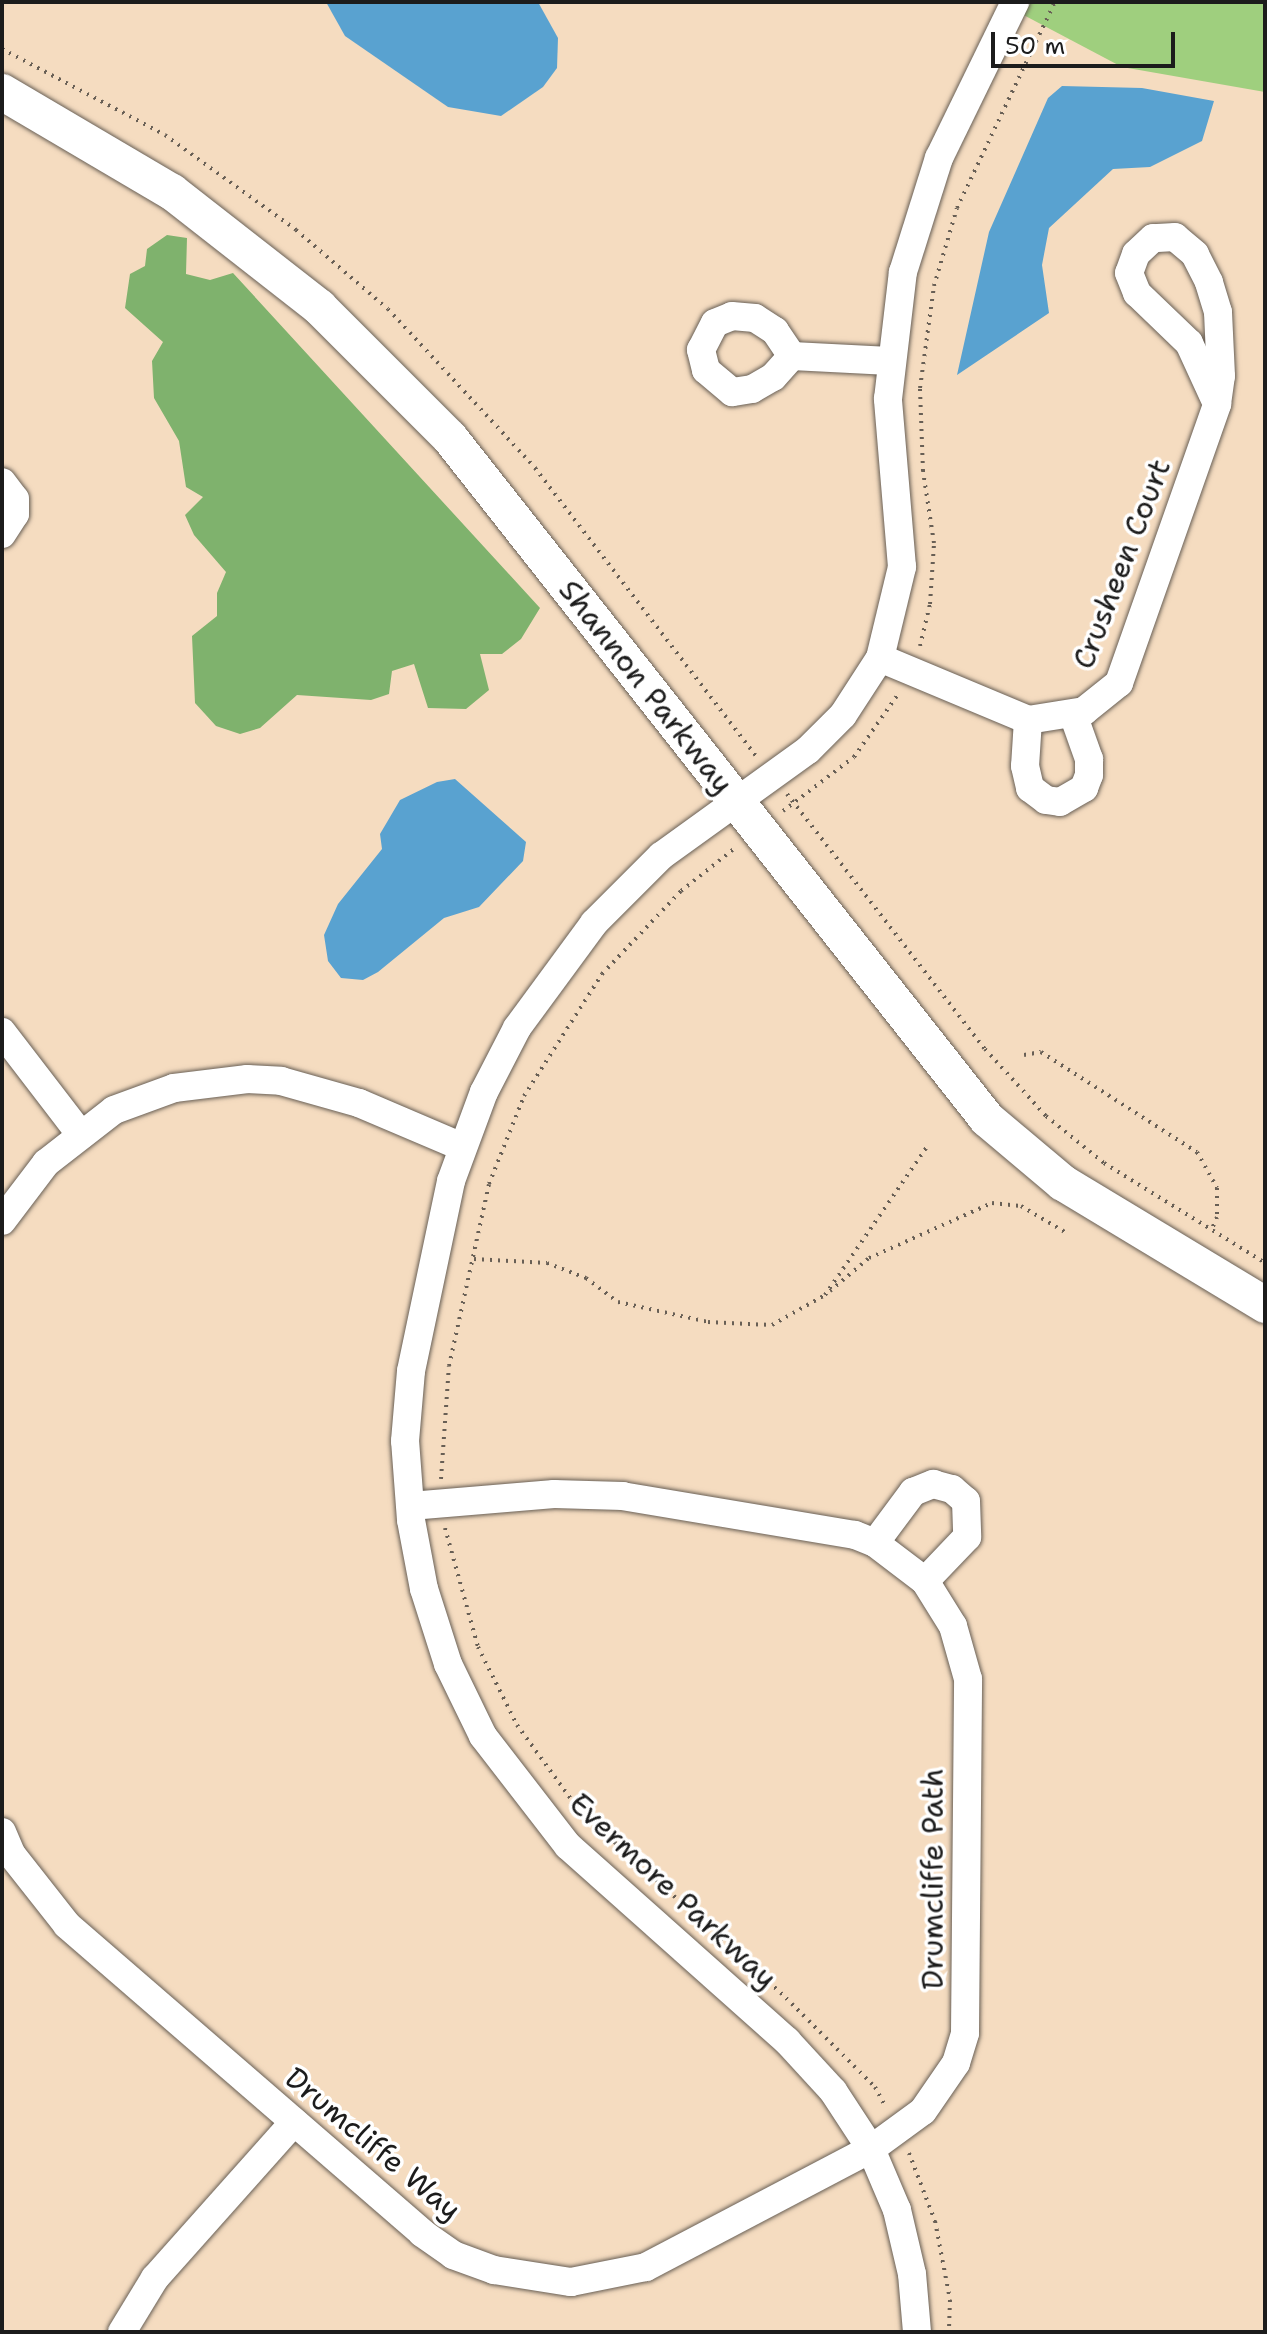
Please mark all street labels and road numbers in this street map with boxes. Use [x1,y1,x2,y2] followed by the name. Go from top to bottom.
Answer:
[1065,454,1179,674] street label: Crusheen Court
[551,573,741,801] street label: Shannon Parkway
[915,1768,951,1990] street label: Drumcliffe Path
[562,1786,784,1996] street label: Evermore Parkway
[278,2060,468,2228] street label: Drumcliffe Way

